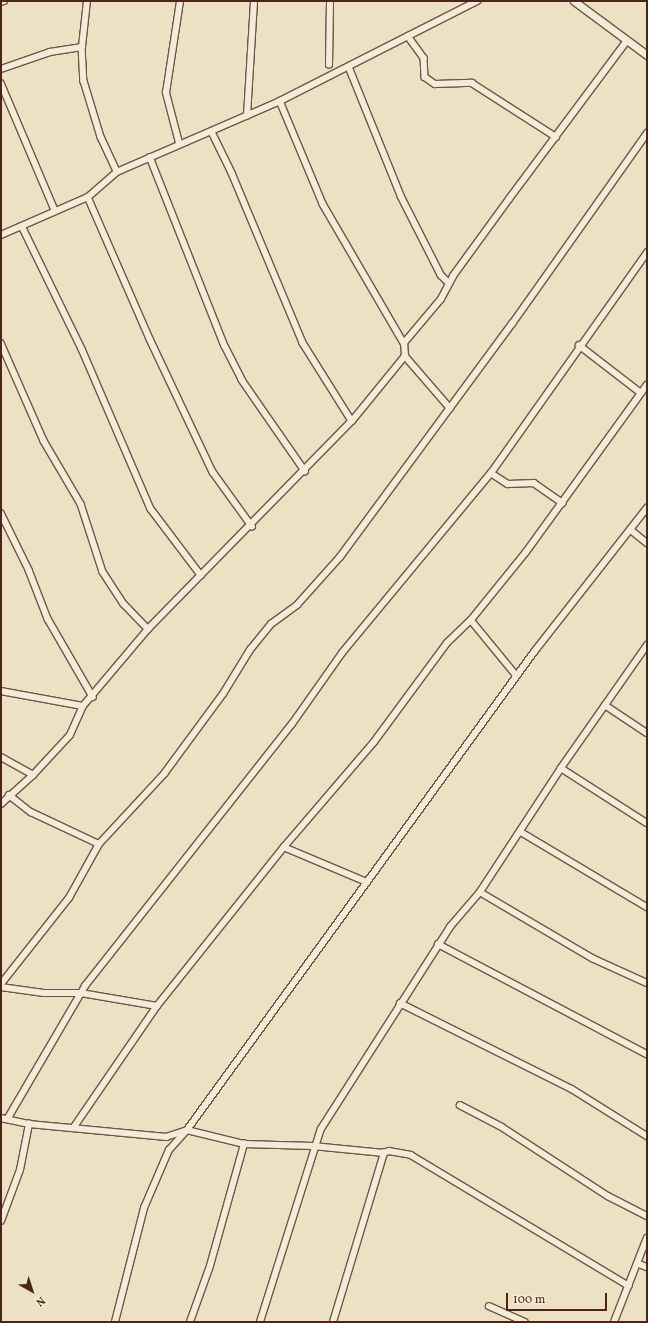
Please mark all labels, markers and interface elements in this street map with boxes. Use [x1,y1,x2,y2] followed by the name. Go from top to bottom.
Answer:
[12,1271,52,1311] north arrow
[508,1285,609,1311] scale bar
[32,1292,48,1309] text: N
[513,1292,545,1308] text: 100 m

